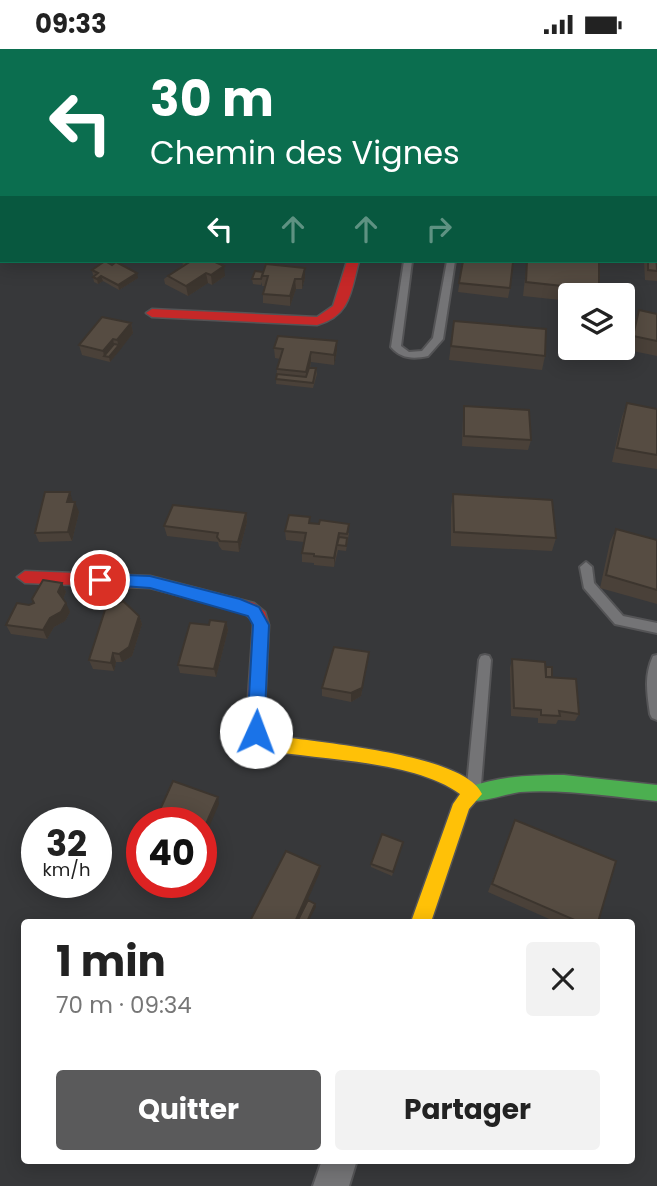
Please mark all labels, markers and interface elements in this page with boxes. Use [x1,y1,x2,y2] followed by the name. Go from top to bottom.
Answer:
[35,6,107,42] text: 09:33
[150,65,274,133] text: 30 m
[35,77,126,168] icon: left
[150,130,460,175] text: Chemin des Vignes
[201,210,239,248] icon: left
[274,210,312,248] icon: ahead
[347,210,385,248] icon: ahead
[420,210,458,248] icon: right
[558,283,635,360] map controls
[558,283,635,360] button: layers
[70,550,130,610] pin
[81,561,119,599] icon: arrive
[219,695,293,769] position arrow
[126,807,217,898] speed limit sign: 40
[46,819,87,868] text: 32
[43,857,90,882] text: km/h
[56,932,166,991] text: 1 min
[526,942,600,1016] button: close
[56,989,192,1021] text: 70 m · 09:34
[56,1070,321,1150] button: Quitter
[335,1070,600,1150] button: Partager

